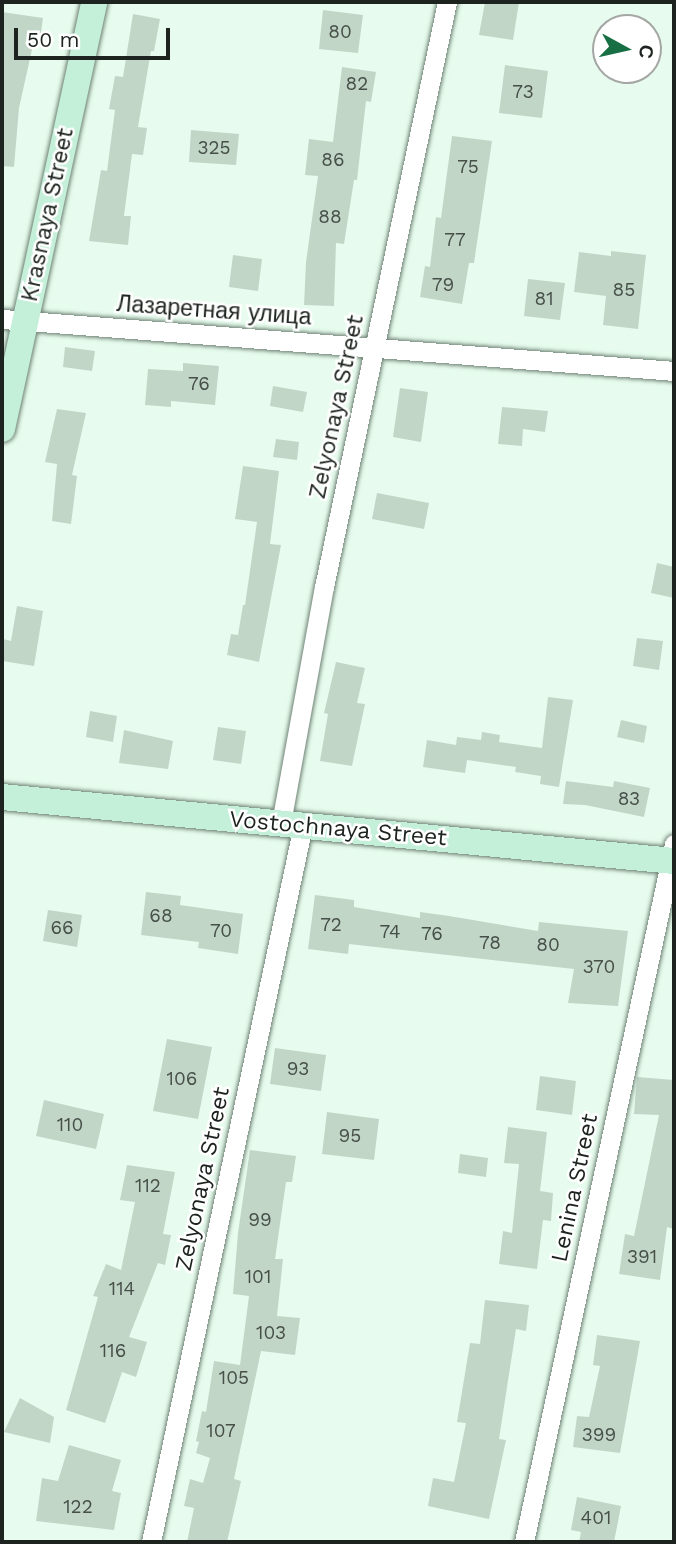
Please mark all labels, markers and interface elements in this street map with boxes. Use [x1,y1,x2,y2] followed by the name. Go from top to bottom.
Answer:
[18,14,173,58] scale bar
[592,14,662,84] north arrow
[328,21,352,43] house number: 80
[27,27,79,52] text: 50 m
[634,43,659,60] text: С
[346,73,368,95] house number: 82
[512,81,534,103] house number: 73
[16,125,80,305] street label: Krasnaya Street
[197,137,231,159] house number: 325
[321,149,345,171] house number: 86
[457,156,479,178] house number: 75
[318,206,342,228] house number: 88
[444,229,466,251] house number: 77
[432,274,454,296] house number: 79
[613,279,635,301] house number: 85
[534,288,554,310] house number: 81
[116,290,312,332] street label: Лазаретная улица
[304,312,370,502] street label: Zelyonaya Street
[188,373,210,395] house number: 76
[618,788,640,810] house number: 83
[228,806,448,852] street label: Vostochnaya Street
[149,905,173,927] house number: 68
[320,914,342,936] house number: 72
[50,917,74,939] house number: 66
[210,920,232,942] house number: 70
[380,921,400,943] house number: 74
[421,923,443,945] house number: 76
[479,932,501,954] house number: 78
[536,934,560,956] house number: 80
[583,956,615,978] house number: 370
[287,1058,309,1080] house number: 93
[167,1068,197,1090] house number: 106
[170,1084,236,1274] street label: Zelyonaya Street
[546,1111,604,1265] street label: Lenina Street
[57,1114,83,1136] house number: 110
[339,1125,361,1147] house number: 95
[135,1175,161,1197] house number: 112
[248,1209,272,1231] house number: 99
[627,1246,657,1268] house number: 391
[245,1266,271,1288] house number: 101
[109,1278,135,1300] house number: 114
[256,1322,286,1344] house number: 103
[100,1340,126,1362] house number: 116
[219,1367,249,1389] house number: 105
[206,1420,236,1442] house number: 107
[582,1424,616,1446] house number: 399
[63,1496,93,1518] house number: 122
[581,1507,611,1529] house number: 401

